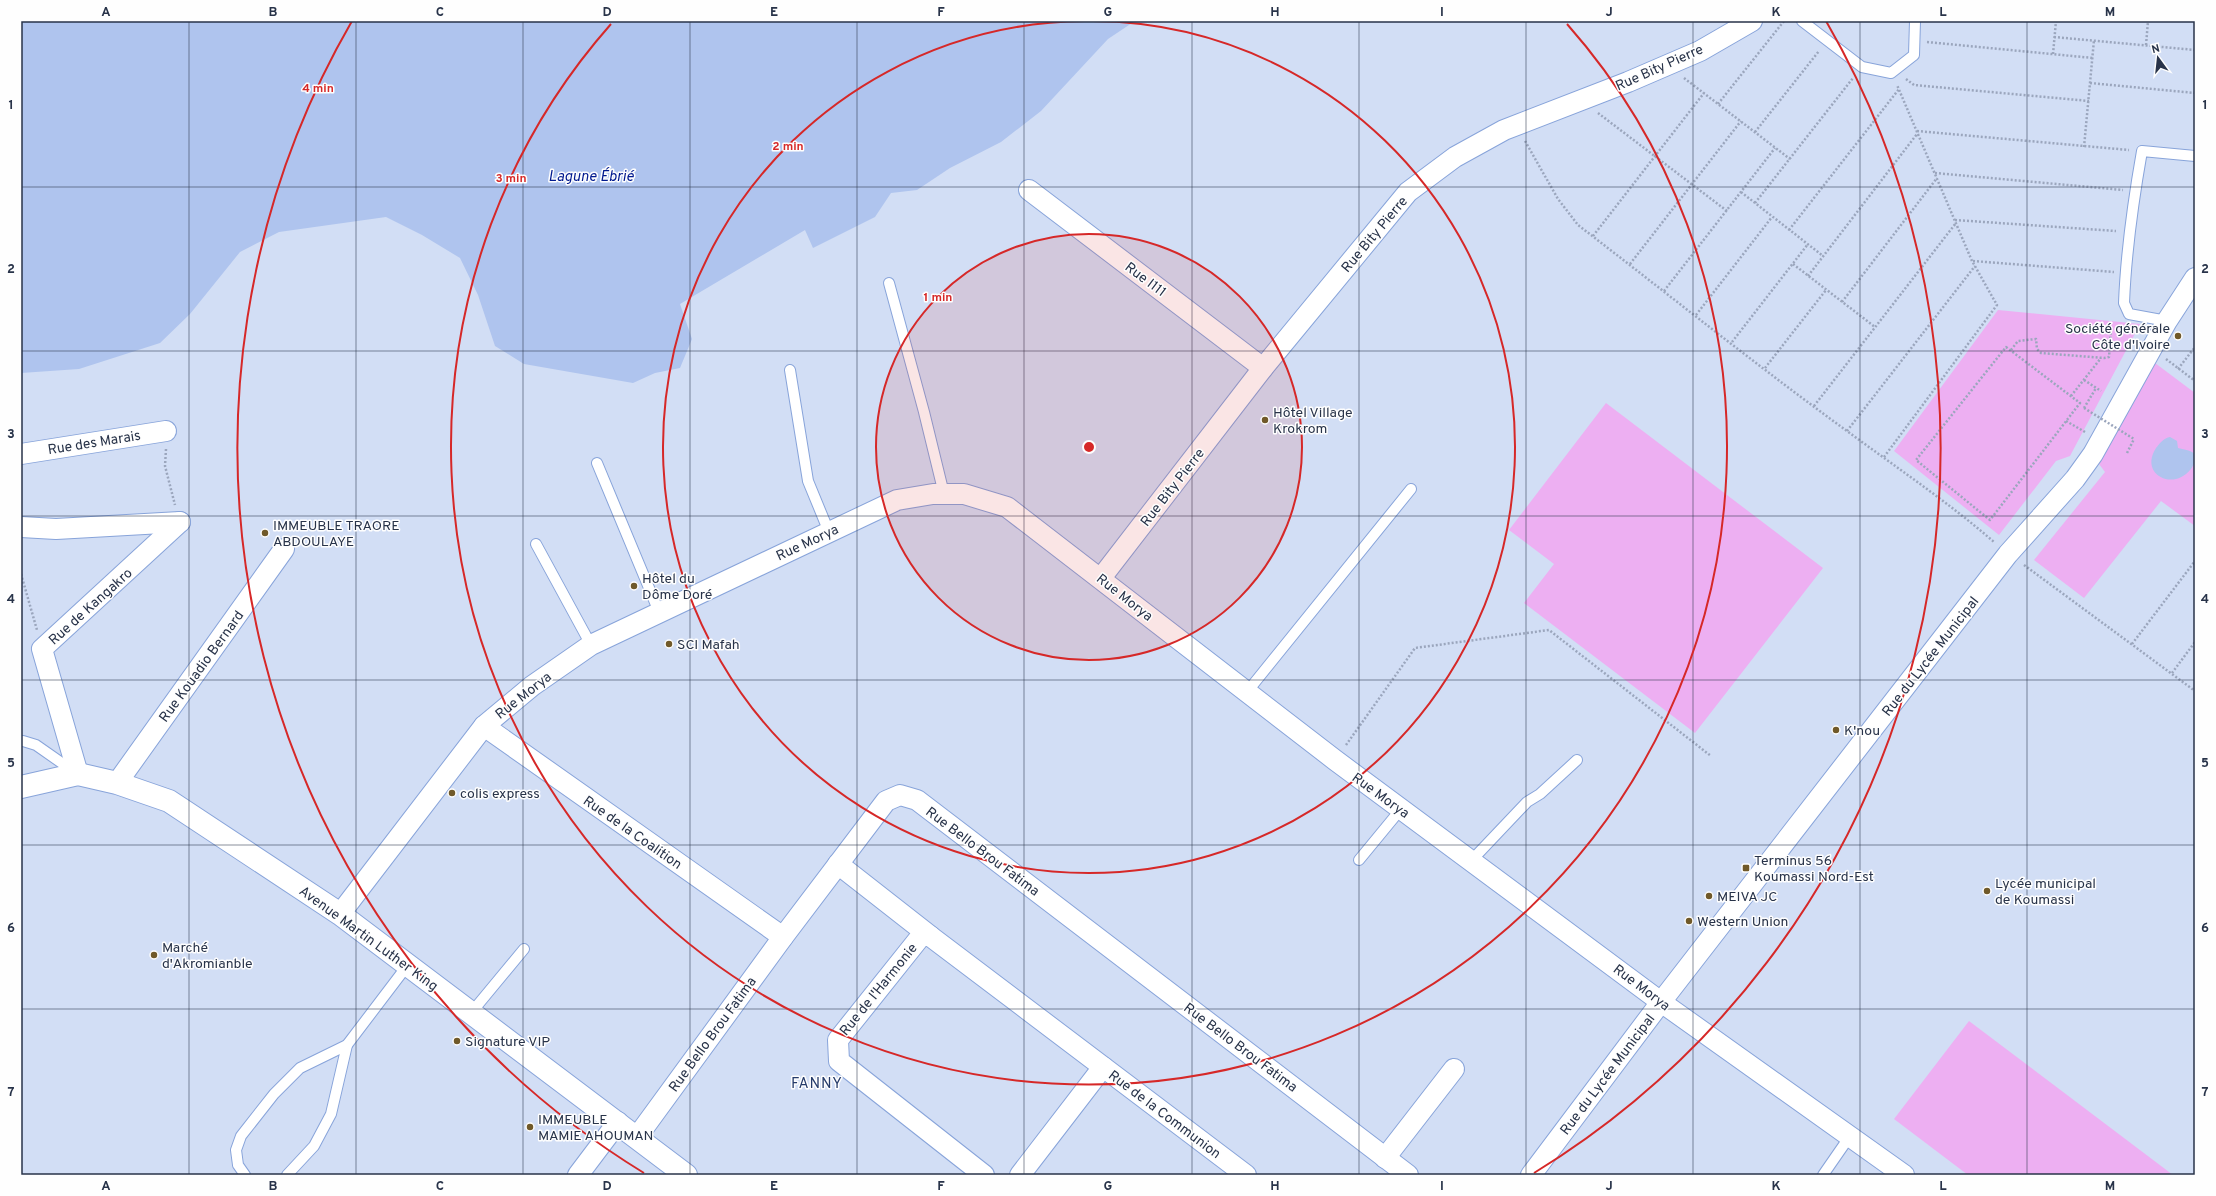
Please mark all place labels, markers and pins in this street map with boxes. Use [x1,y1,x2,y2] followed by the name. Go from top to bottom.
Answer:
[2065,321,2170,354] place label: Société générale Côte d'Ivoire
[2173,331,2183,341] marker: Société générale Côte d'Ivoire
[1273,405,1353,438] place label: Hôtel Village Krokrom
[1260,415,1270,425] marker: Hôtel Village Krokrom
[1082,440,1096,454] centre of rings
[273,518,400,551] place label: IMMEUBLE TRAORE ABDOULAYE
[260,528,270,538] marker: IMMEUBLE TRAORE ABDOULAYE
[642,571,712,604] place label: Hôtel du Dôme Doré
[629,581,639,591] marker: Hôtel du Dôme Doré
[677,637,740,654] place label: SCI Mafah
[664,639,674,649] marker: SCI Mafah
[1844,723,1880,740] place label: K'nou
[1831,725,1841,735] marker: K'nou
[460,786,540,803] place label: colis express
[447,788,457,798] marker: colis express
[1754,853,1874,886] place label: Terminus 56 Koumassi Nord-Est
[1741,863,1751,873] marker: Terminus 56 Koumassi Nord-Est
[1995,876,2096,909] place label: Lycée municipal de Koumassi
[1982,886,1992,896] marker: Lycée municipal de Koumassi
[1717,889,1777,906] place label: MEIVA JC
[1704,891,1714,901] marker: MEIVA JC
[1697,914,1788,931] place label: Western Union
[1684,916,1694,926] marker: Western Union
[162,940,253,973] place label: Marché d'Akromianble
[149,950,159,960] marker: Marché d'Akromianble
[465,1034,550,1051] place label: Signature VIP
[452,1036,462,1046] marker: Signature VIP
[538,1112,653,1145] place label: IMMEUBLE MAMIE AHOUMAN
[525,1122,535,1132] marker: IMMEUBLE MAMIE AHOUMAN

